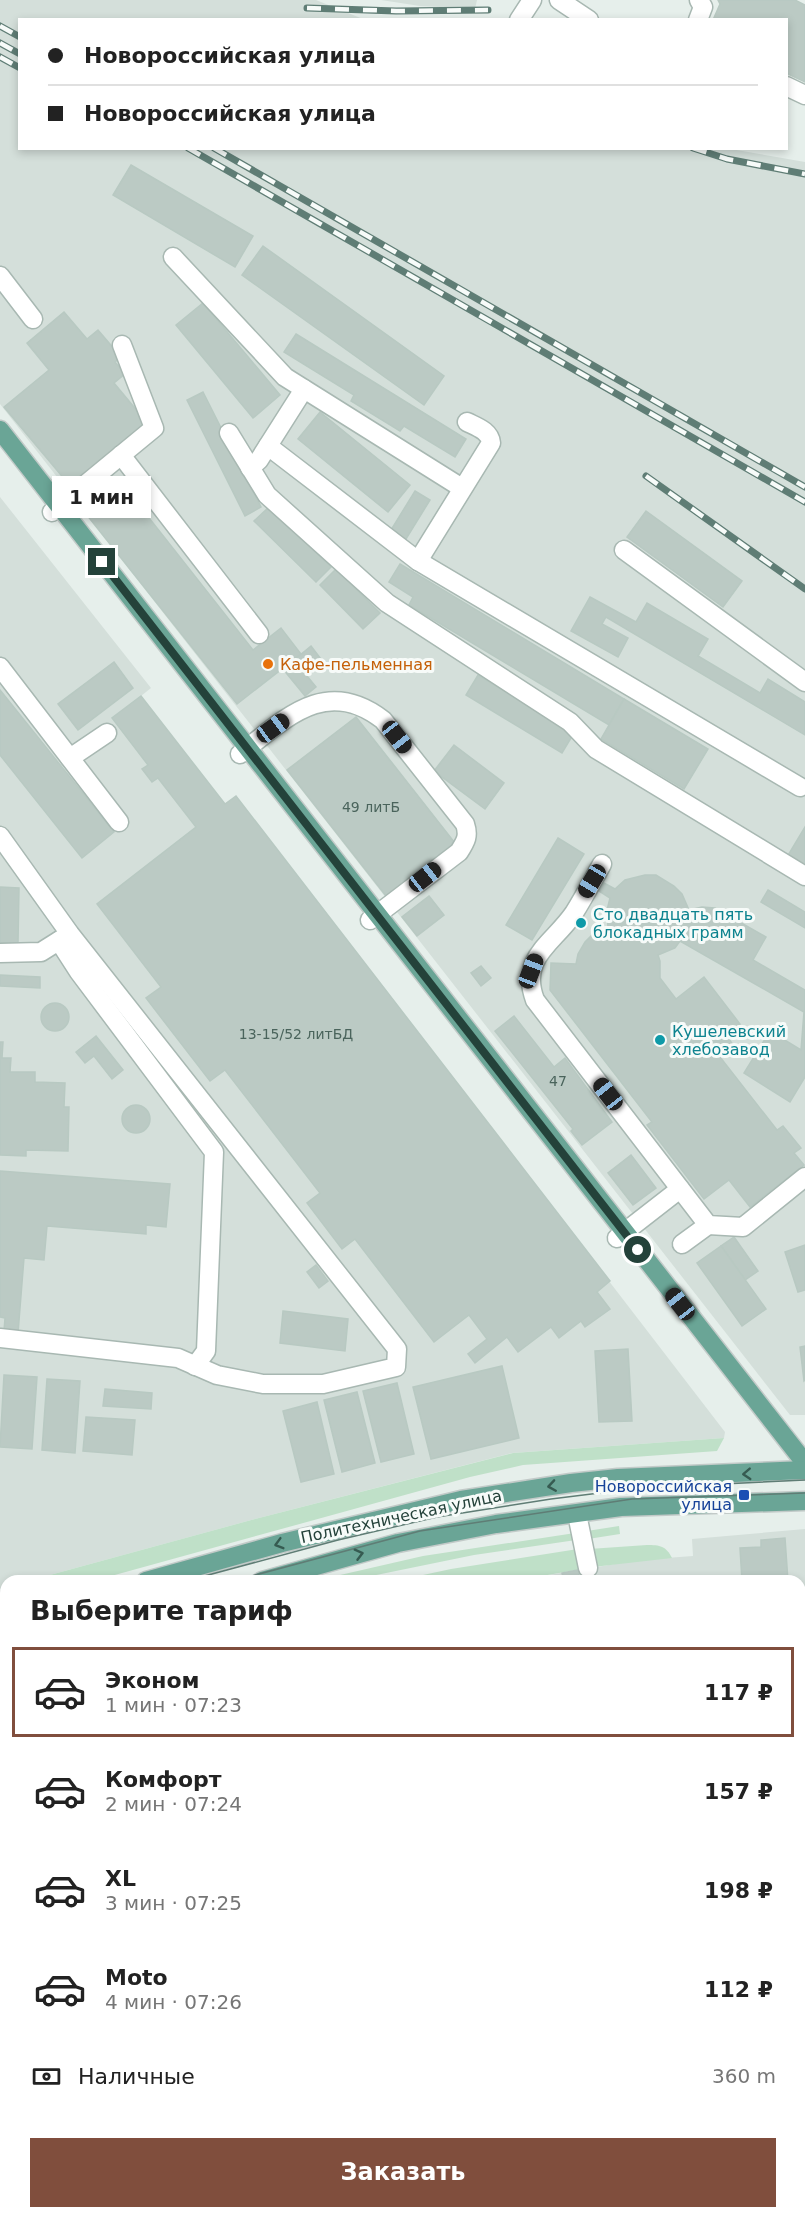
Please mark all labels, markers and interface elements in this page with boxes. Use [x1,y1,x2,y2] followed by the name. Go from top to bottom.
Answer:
[84,43,376,68] text: Новороссийская улица
[84,101,376,126] text: Новороссийская улица
[52,475,152,517] callout: 1 мин
[69,485,134,509] text: 1 мин
[88,548,115,575] route end
[280,655,433,674] place label: Кафе-пельменная
[261,657,275,671] marker: Кафе-пельменная
[253,710,293,746] car
[379,717,415,757] car
[342,799,400,815] house number: 49 литБ
[405,859,445,895] car
[575,861,609,901] car
[593,905,753,942] place label: Сто двадцать пять блокадных грамм
[574,916,588,930] marker: Сто двадцать пять блокадных грамм
[516,951,546,991] car
[672,1022,786,1059] place label: Кушелевский хлебозавод
[239,1026,353,1042] house number: 13-15/52 литБД
[653,1033,667,1047] marker: Кушелевский хлебозавод
[549,1073,567,1089] house number: 47
[590,1074,626,1114] car
[624,1236,651,1263] route start
[662,1284,698,1324] car
[742,1467,751,1480] one-way arrow
[595,1477,732,1514] place label: Новороссийская улица
[547,1479,557,1491] one-way arrow
[299,1486,503,1547] street label: Политехническая улица
[737,1488,751,1502] marker: Новороссийская улица
[275,1536,285,1549] one-way arrow
[354,1549,364,1562] one-way arrow
[30,1595,293,1626] text: Выберите тариф
[33,1665,87,1719] icon: car
[105,1668,200,1693] text: Эконом
[704,1680,773,1705] text: 117 ₽
[105,1693,242,1717] text: 1 мин · 07:23
[33,1764,87,1818] icon: car
[105,1767,222,1792] text: Комфорт
[704,1779,773,1804] text: 157 ₽
[105,1792,242,1816] text: 2 мин · 07:24
[33,1863,87,1917] icon: car
[105,1866,136,1891] text: XL
[704,1878,773,1903] text: 198 ₽
[105,1891,242,1915] text: 3 мин · 07:25
[33,1962,87,2016] icon: car
[105,1965,168,1990] text: Moto
[704,1977,773,2002] text: 112 ₽
[105,1990,242,2014] text: 4 мин · 07:26
[30,2060,63,2093] icon: cash
[78,2064,195,2089] text: Наличные
[712,2064,776,2088] text: 360 m
[30,2138,776,2207] button: Заказать

